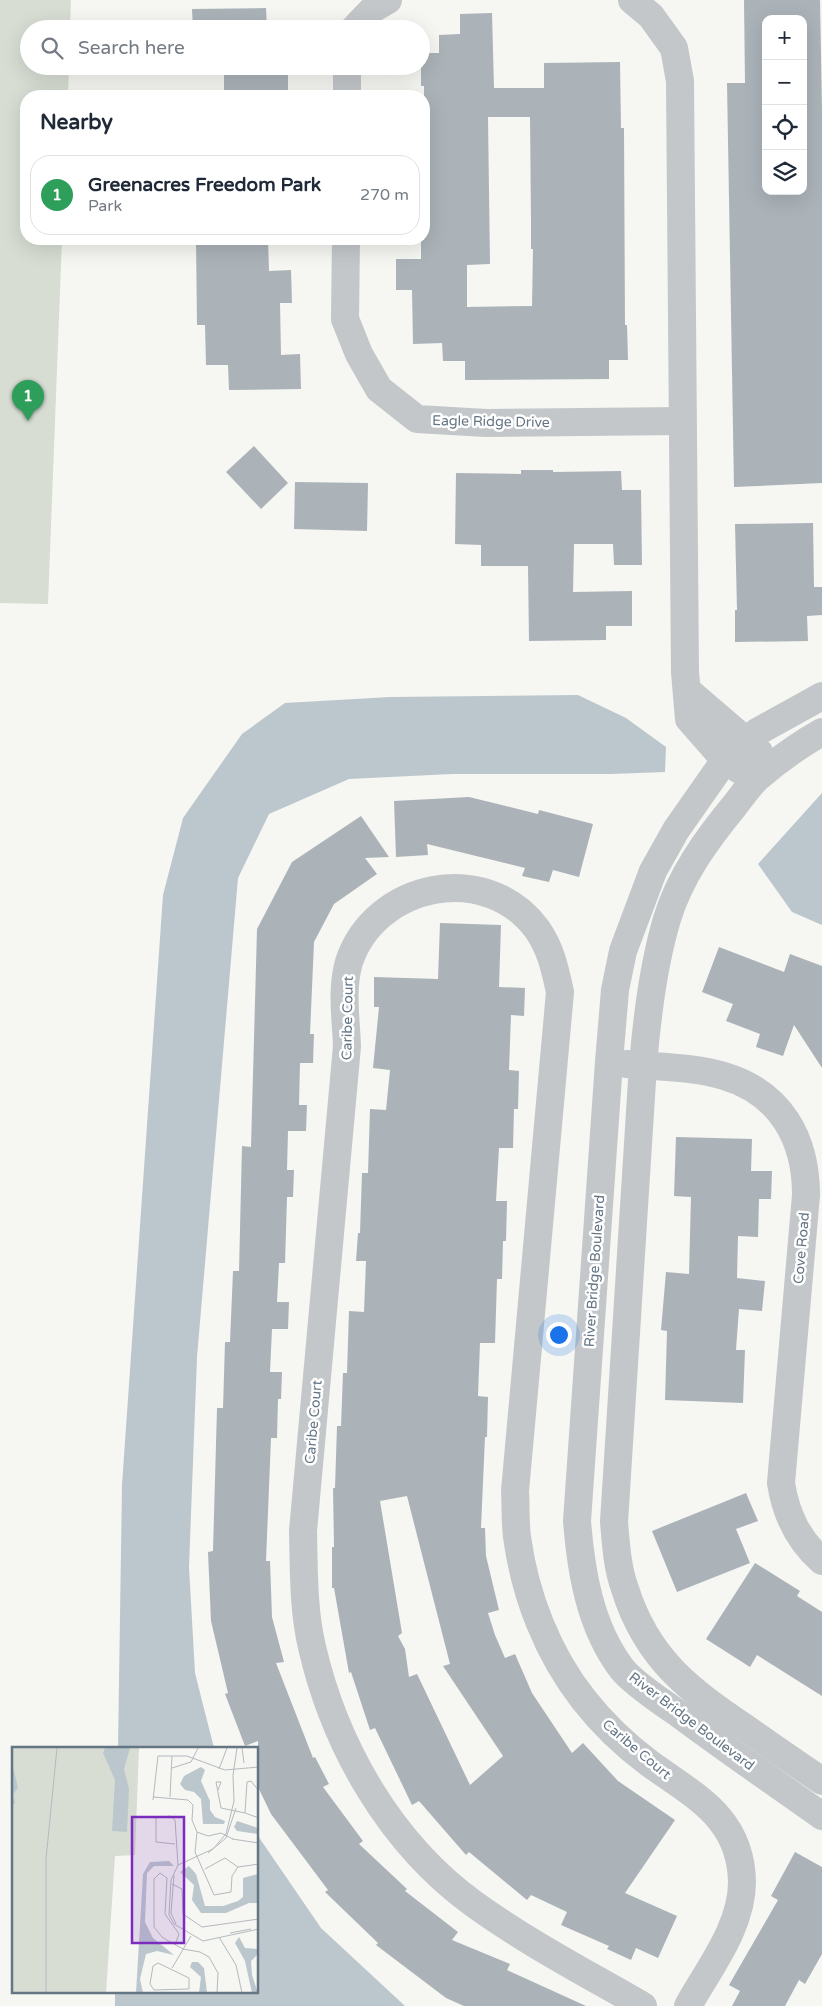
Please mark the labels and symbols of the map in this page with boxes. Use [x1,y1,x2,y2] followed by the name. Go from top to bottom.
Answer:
[12,380,44,421] pin: 1
[432,412,550,431] street label: Eagle Ridge Drive
[338,975,357,1060] street label: Caribe Court
[581,1194,608,1348] street label: River Bridge Boulevard
[790,1211,813,1285] street label: Cove Road
[546,1322,572,1348] your location
[301,1379,326,1465] street label: Caribe Court
[626,1669,758,1774] street label: River Bridge Boulevard
[599,1716,675,1783] street label: Caribe Court
[12,1747,259,1994] inset map

